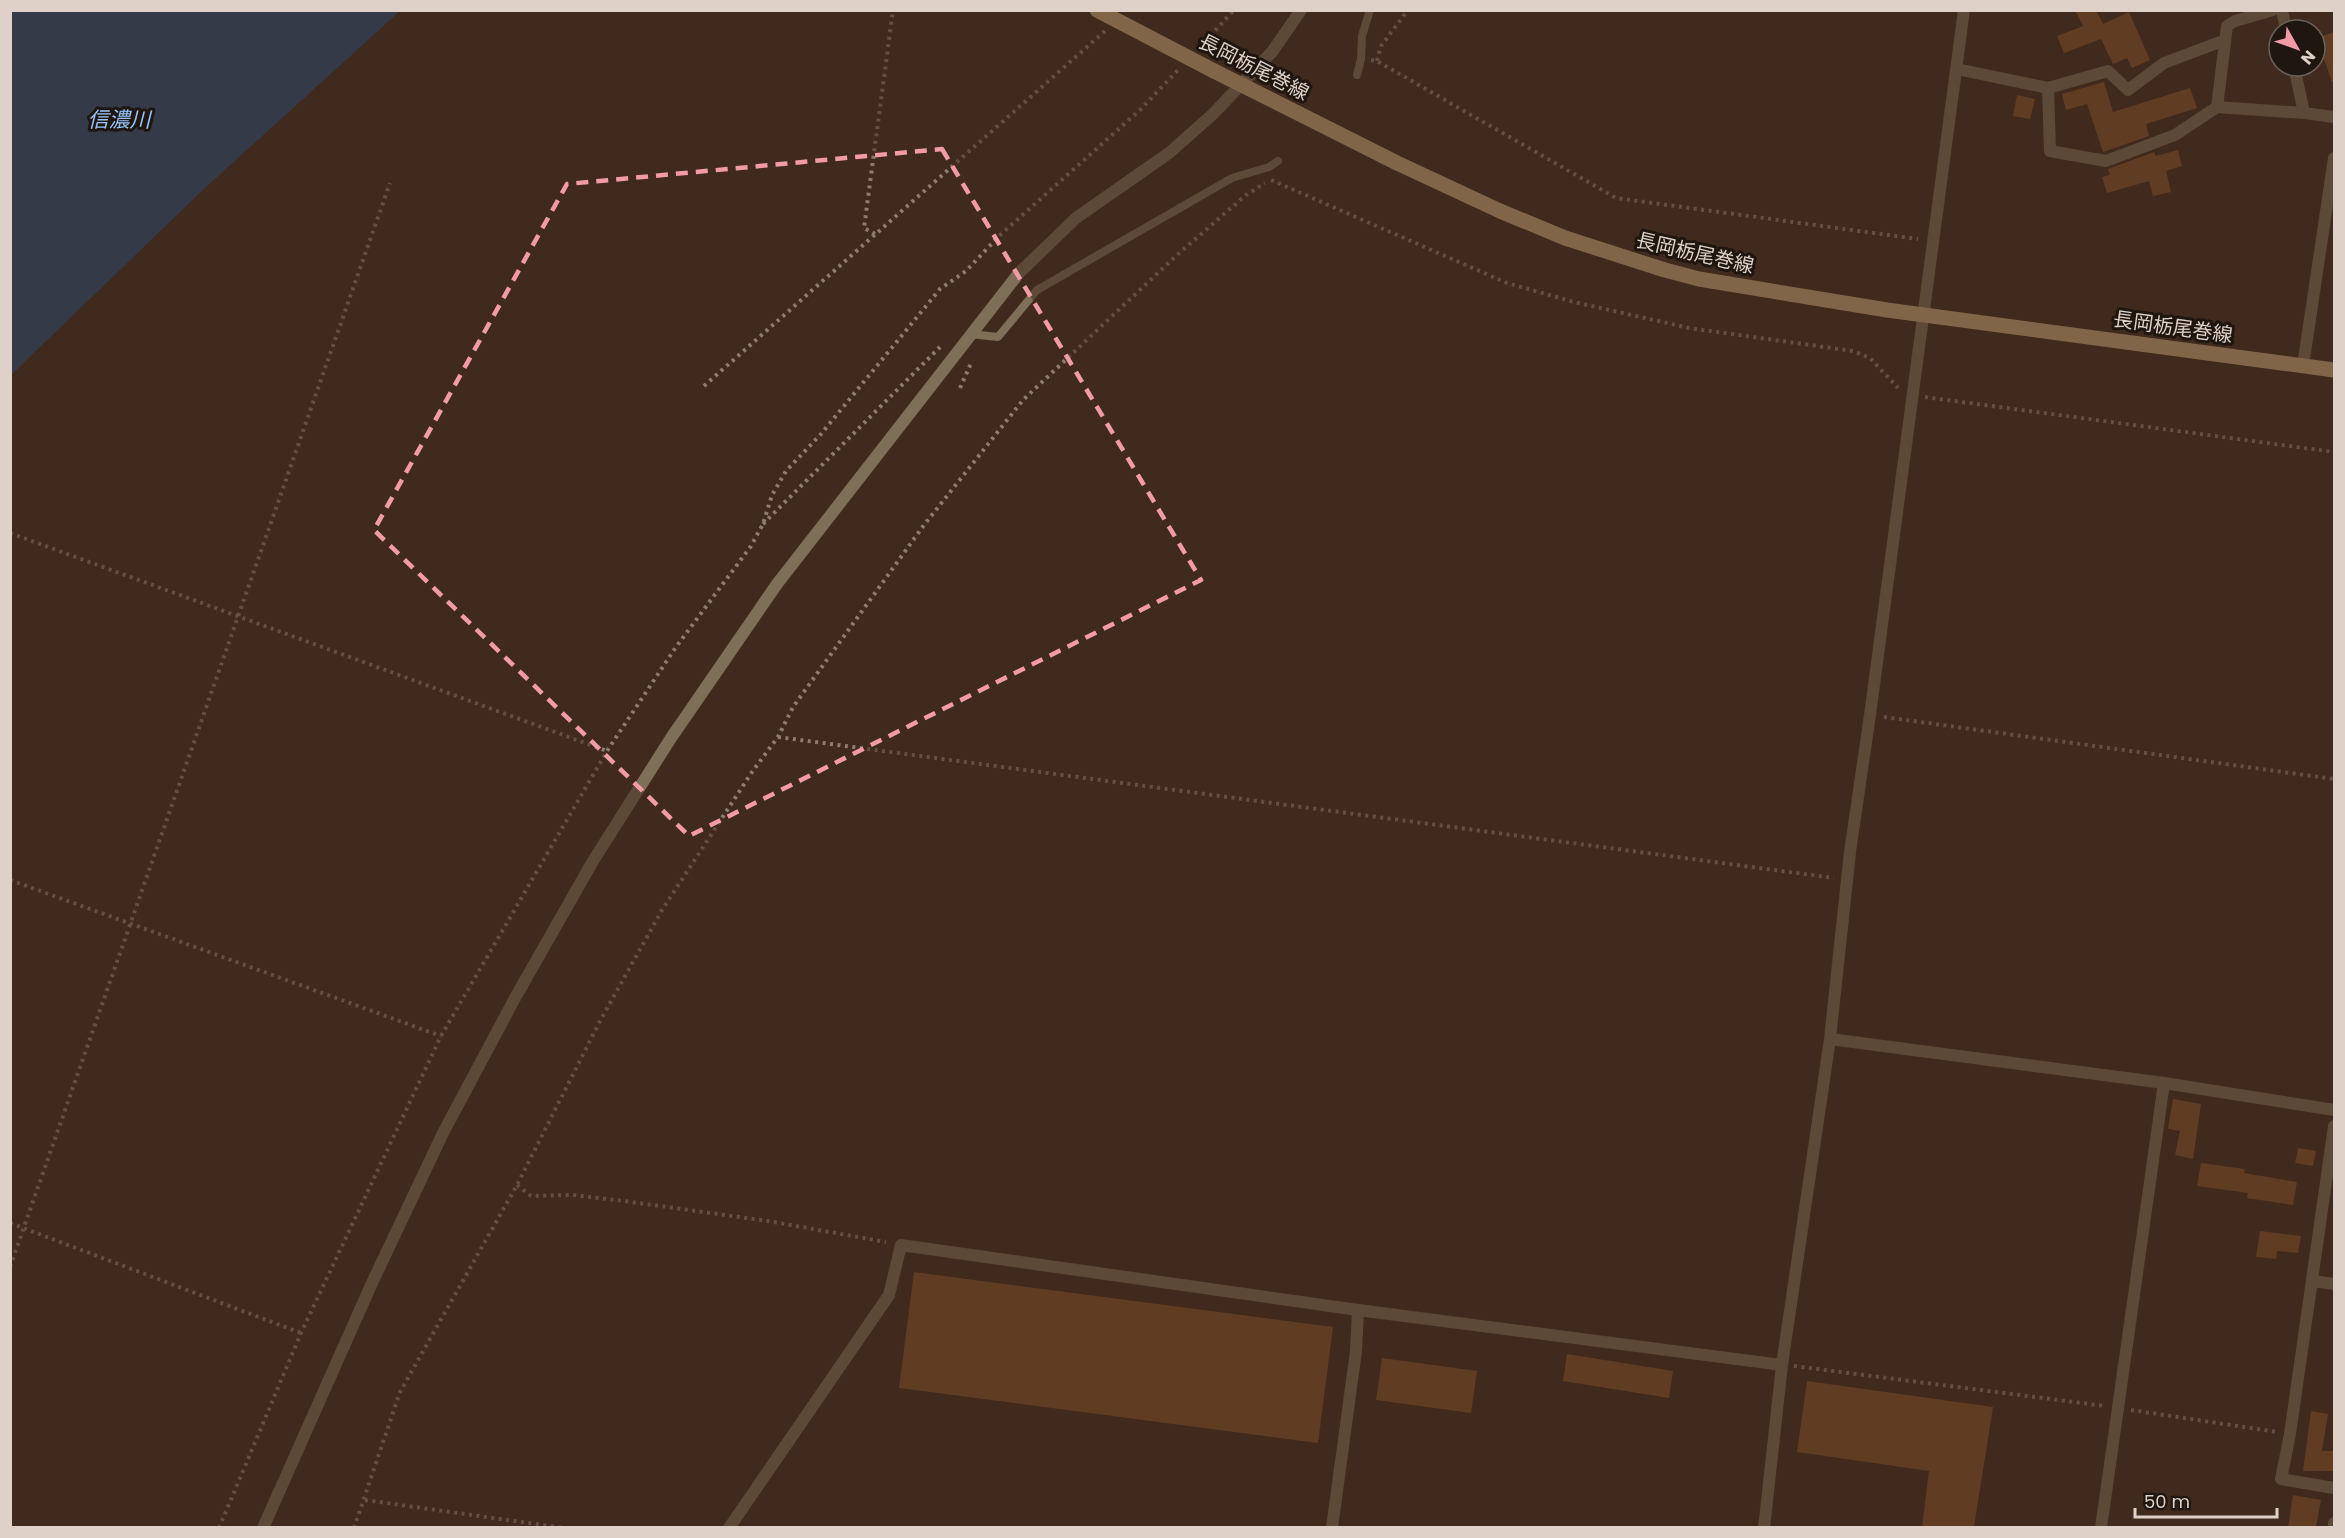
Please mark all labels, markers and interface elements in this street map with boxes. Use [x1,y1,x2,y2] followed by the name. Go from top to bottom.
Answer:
[2267,18,2327,78] north arrow
[1194,27,1314,107] street label: 長岡栃尾巻線
[2295,45,2321,69] text: N
[88,105,152,134] water label: 信濃川
[1633,226,1757,280] street label: 長岡栃尾巻線
[2112,305,2234,349] street label: 長岡栃尾巻線
[2135,1481,2278,1519] scale bar
[2144,1489,2190,1514] text: 50 m

